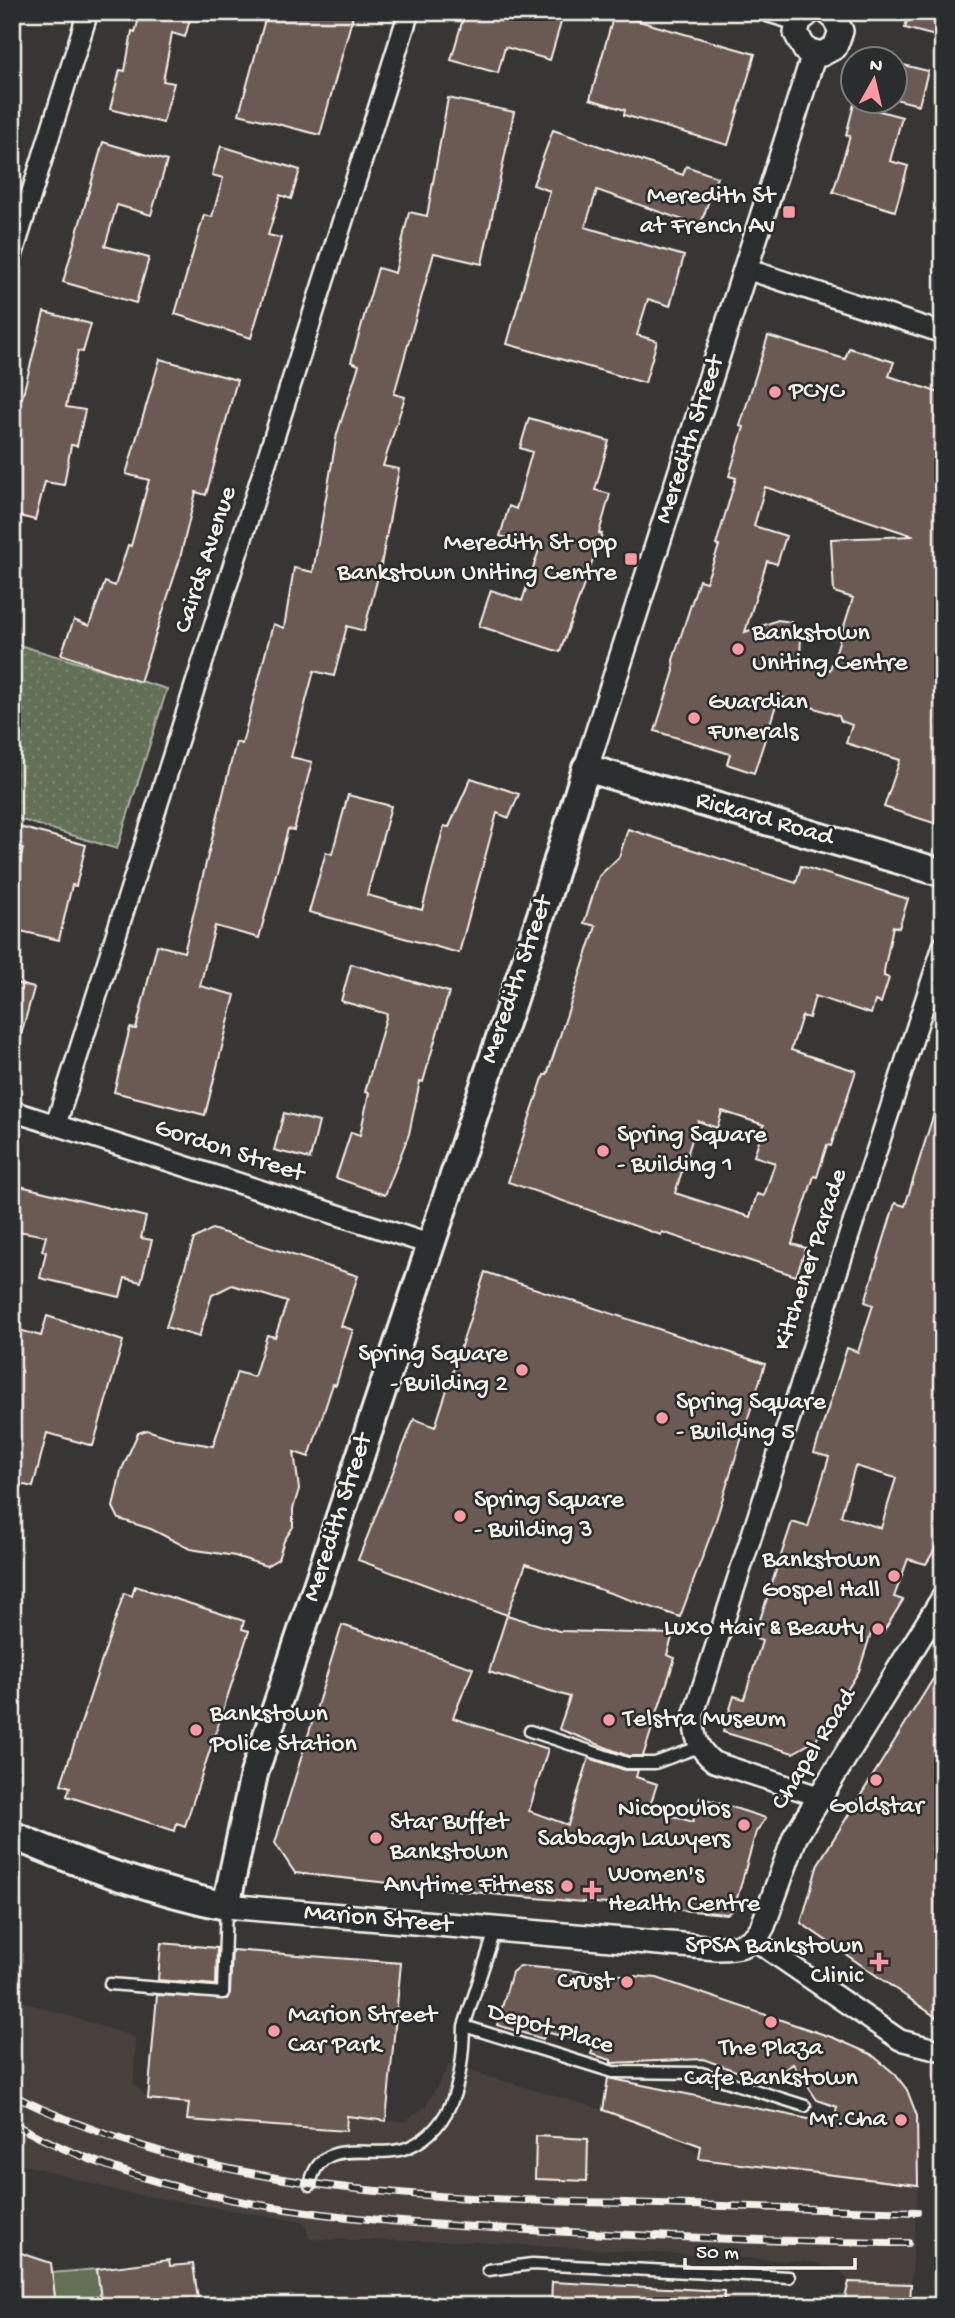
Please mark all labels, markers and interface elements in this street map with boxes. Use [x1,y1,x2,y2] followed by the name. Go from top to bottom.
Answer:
[839,46,909,116] north arrow
[868,54,884,79] text: N
[640,182,777,243] place label: Meredith St at French Av
[781,204,797,220] marker: Meredith St at French Av
[649,350,734,528] street label: Meredith Street
[788,377,845,408] place label: PCYC
[767,384,783,400] marker: PCYC
[169,482,245,637] street label: Cairds Avenue
[336,529,618,590] place label: Meredith St opp Bankstown Uniting Centre
[623,551,639,567] marker: Meredith St opp Bankstown Uniting Centre
[751,619,908,680] place label: Bankstown Uniting Centre
[730,641,746,657] marker: Bankstown Uniting Centre
[707,688,809,749] place label: Guardian Funerals
[686,710,702,726] marker: Guardian Funerals
[692,786,838,855] street label: Rickard Road
[475,890,562,1068] street label: Meredith Street
[150,1113,310,1192] street label: Gordon Street
[617,1121,767,1182] place label: Spring Square - Building 1
[595,1143,611,1159] marker: Spring Square - Building 1
[768,1165,856,1355] street label: Kitchener Parade
[358,1340,509,1401] place label: Spring Square - Building 2
[514,1362,530,1378] marker: Spring Square - Building 2
[676,1388,826,1449] place label: Spring Square - Building 5
[654,1410,670,1426] marker: Spring Square - Building 5
[297,1428,382,1606] street label: Meredith Street
[474,1486,624,1547] place label: Spring Square - Building 3
[452,1508,468,1524] marker: Spring Square - Building 3
[761,1546,881,1607] place label: Bankstown Gospel Hall
[886,1568,902,1584] marker: Bankstown Gospel Hall
[664,1614,864,1645] place label: Luxo Hair & Beauty
[870,1621,886,1637] marker: Luxo Hair & Beauty
[765,1682,865,1816] street label: Chapel Road
[209,1700,357,1761] place label: Bankstown Police Station
[621,1705,786,1736] place label: Telstra Museum
[601,1712,617,1728] marker: Telstra Museum
[188,1722,204,1738] marker: Bankstown Police Station
[868,1772,884,1788] marker: Goldstar
[829,1792,926,1823] place label: Goldstar
[538,1795,731,1856] place label: Nicopoulos Sabbagh Lawyers
[389,1808,510,1869] place label: Star Buffet Bankstown
[736,1817,752,1833] marker: Nicopoulos Sabbagh Lawyers
[368,1830,384,1846] marker: Star Buffet Bankstown
[608,1860,761,1921] place label: Women's Health Centre
[384,1871,554,1902] place label: Anytime Fitness
[559,1878,575,1894] marker: Anytime Fitness
[582,1880,602,1900] marker: Women's Health Centre
[303,1898,456,1942] street label: Marion Street
[685,1932,864,1993] place label: SPSA Bankstown Clinic
[869,1952,889,1972] marker: SPSA Bankstown Clinic
[557,1967,615,1998] place label: Crust
[619,1974,635,1990] marker: Crust
[481,1997,617,2063] street label: Depot Place
[288,2001,439,2062] place label: Marion Street Car Park
[763,2014,779,2030] marker: The Plaza Cafe Bankstown
[266,2023,282,2039] marker: Marion Street Car Park
[684,2034,859,2095] place label: The Plaza Cafe Bankstown
[809,2105,889,2136] place label: Mr.Cha
[893,2112,909,2128] marker: Mr.Cha
[685,2227,855,2271] scale bar
[696,2242,739,2267] text: 50 m

